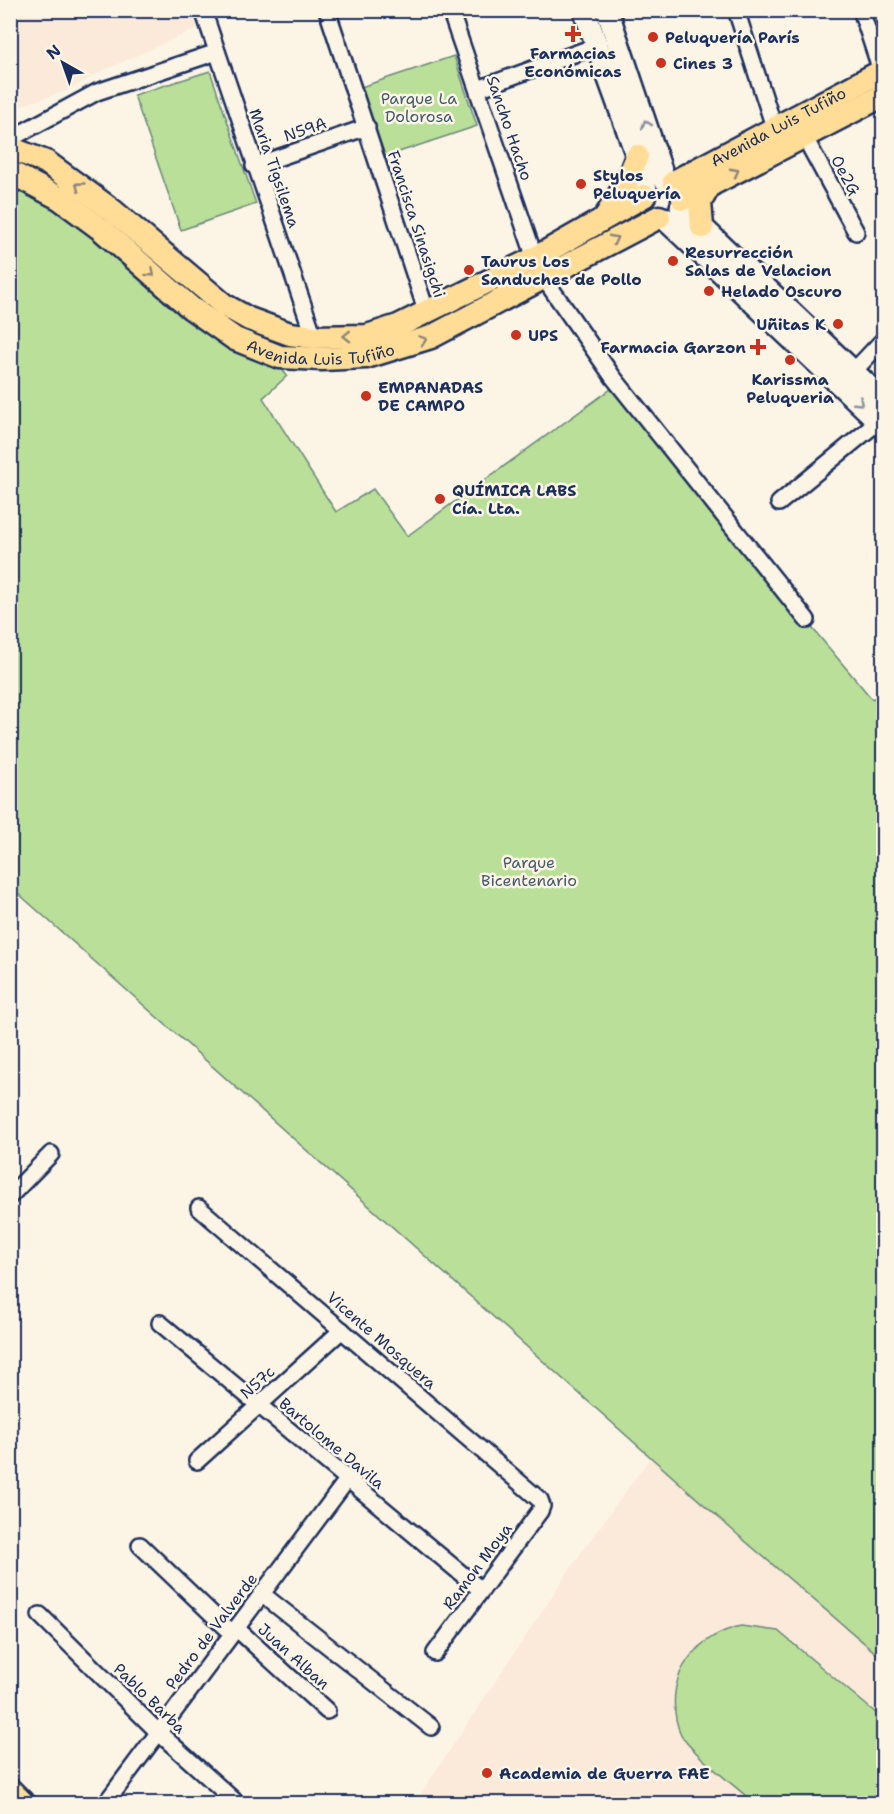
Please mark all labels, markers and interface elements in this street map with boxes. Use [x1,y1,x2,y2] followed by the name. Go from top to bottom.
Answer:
[566,27,580,41] marker: Farmacias Económicas
[665,27,800,48] place label: Peluquería París
[646,30,660,44] marker: Peluquería París
[33,33,93,93] north arrow
[42,40,65,64] text: N
[524,43,622,82] place label: Farmacias Económicas
[673,53,733,74] place label: Cines 3
[654,56,668,70] marker: Cines 3
[482,73,537,183] street label: Sancho Hacho
[707,82,850,172] street label: Avenida Luis Tufiño
[381,88,457,127] park label: Parque La Dolorosa
[244,106,305,231] street label: Maria Tigsilema
[281,112,329,147] street label: N59A
[640,119,653,130] one-way arrow
[383,148,450,300] street label: Francisca Sinasigchi
[826,152,865,199] street label: Oe2G
[593,165,681,204] place label: Stylos Peluquería
[728,168,739,179] one-way arrow
[574,177,588,191] marker: Stylos Peluquería
[74,182,85,193] one-way arrow
[607,235,618,246] one-way arrow
[685,242,832,281] place label: Resurrección Salas de Velacion
[481,251,642,290] place label: Taurus Los Sanduches de Pollo
[666,254,680,268] marker: Resurrección Salas de Velacion
[462,263,476,277] marker: Taurus Los Sanduches de Pollo
[144,266,155,277] one-way arrow
[721,281,842,302] place label: Helado Oscuro
[702,284,716,298] marker: Helado Oscuro
[756,314,826,335] place label: Uñitas K
[831,317,845,331] marker: Uñitas K
[528,325,558,346] place label: UPS
[509,328,523,342] marker: UPS
[342,330,351,343] one-way arrow
[243,335,397,370] street label: Avenida Luis Tufiño
[416,335,427,347] one-way arrow
[600,337,746,358] place label: Farmacia Garzon
[751,340,765,354] marker: Farmacia Garzon
[783,353,797,367] marker: Karissma Peluqueria
[746,369,834,408] place label: Karissma Peluqueria
[378,377,483,416] place label: EMPANADAS DE CAMPO
[359,389,373,403] marker: EMPANADAS DE CAMPO
[852,395,862,406] one-way arrow
[452,480,576,519] place label: QUÍMICA LABS Cía. Lta.
[433,492,447,506] marker: QUÍMICA LABS Cía. Lta.
[481,852,577,891] park label: Parque Bicentenario
[322,1287,441,1394] street label: Vicente Mosquera
[235,1361,279,1404] street label: N57c
[274,1393,389,1494] street label: Bartolome Davila
[438,1519,517,1614] street label: Ramon Moya
[161,1569,262,1694] street label: Pedro de Valverde
[253,1619,334,1694] street label: Juan Alban
[109,1659,190,1738] street label: Pablo Barba
[499,1763,710,1784] place label: Academia de Guerra FAE
[480,1766,494,1780] marker: Academia de Guerra FAE

